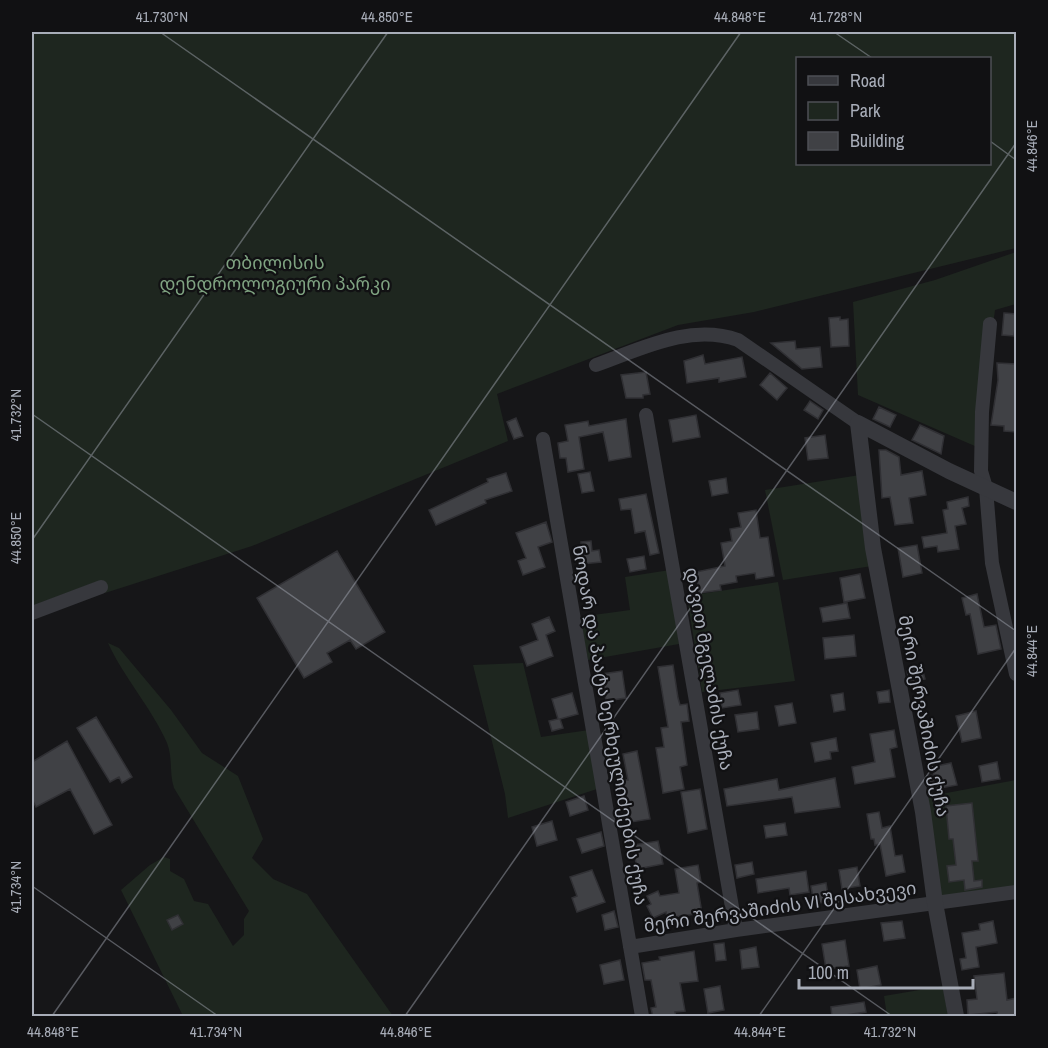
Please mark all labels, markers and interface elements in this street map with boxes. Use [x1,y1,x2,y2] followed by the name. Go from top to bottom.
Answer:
[136,6,188,27] text: 41.730°N
[361,6,413,27] text: 44.850°E
[714,6,766,27] text: 44.848°E
[810,6,862,27] text: 41.728°N
[796,57,991,165] legend
[850,68,885,93] text: Road
[850,98,881,123] text: Park
[1021,120,1042,172] text: 44.846°E
[850,128,905,153] text: Building
[159,250,391,296] park label: თბილისის დენდროლოგიური პარკი
[5,389,26,441] text: 41.732°N
[5,512,26,564] text: 44.850°E
[566,543,655,907] street label: ნოდარ და პაატა ხერხეულიძეების ქუჩა
[679,565,740,772] street label: დავით მგელაძის ქუჩა
[893,613,956,819] street label: მერი შერვაშიძის ქუჩა
[1021,625,1042,677] text: 44.844°E
[5,861,26,913] text: 41.734°N
[642,875,918,938] street label: მერი შერვაშიძის VI შესახვევი
[799,952,973,990] scale bar
[808,960,849,985] text: 100 m
[27,1021,79,1042] text: 44.848°E
[190,1021,242,1042] text: 41.734°N
[380,1021,432,1042] text: 44.846°E
[734,1021,786,1042] text: 44.844°E
[864,1021,916,1042] text: 41.732°N

